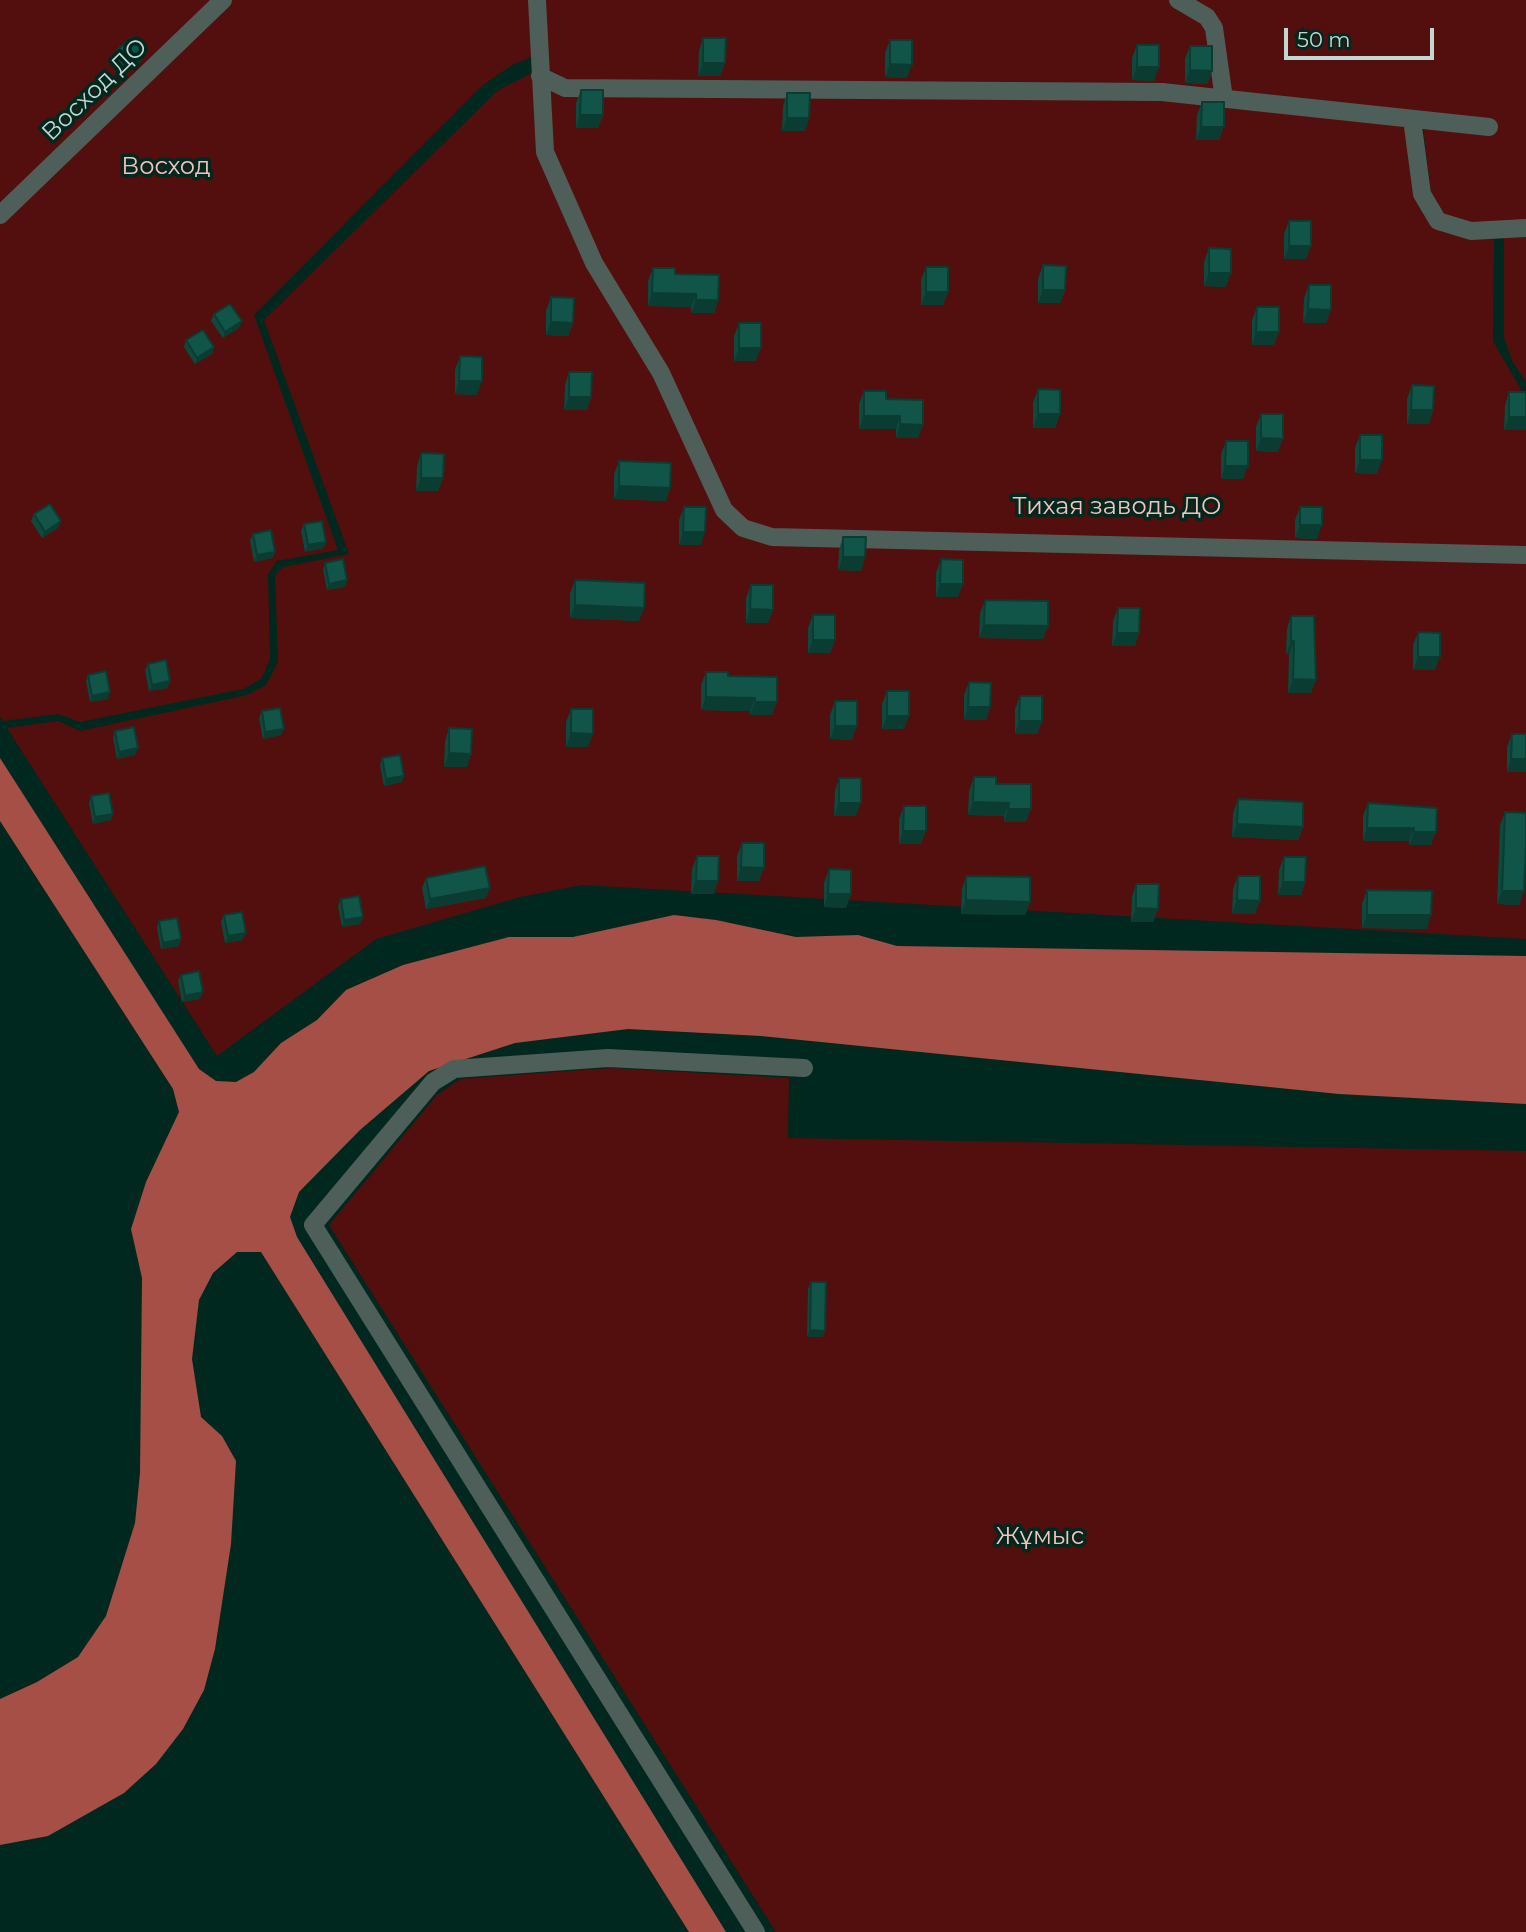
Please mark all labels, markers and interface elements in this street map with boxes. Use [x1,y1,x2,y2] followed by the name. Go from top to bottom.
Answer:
[1288,14,1438,58] scale bar
[1297,27,1351,52] text: 50 m
[36,33,154,147] street label: Восход ДО
[121,153,211,181] park label: Восход
[1013,493,1221,521] park label: Тихая заводь ДО
[996,1523,1084,1551] park label: Жұмыс

